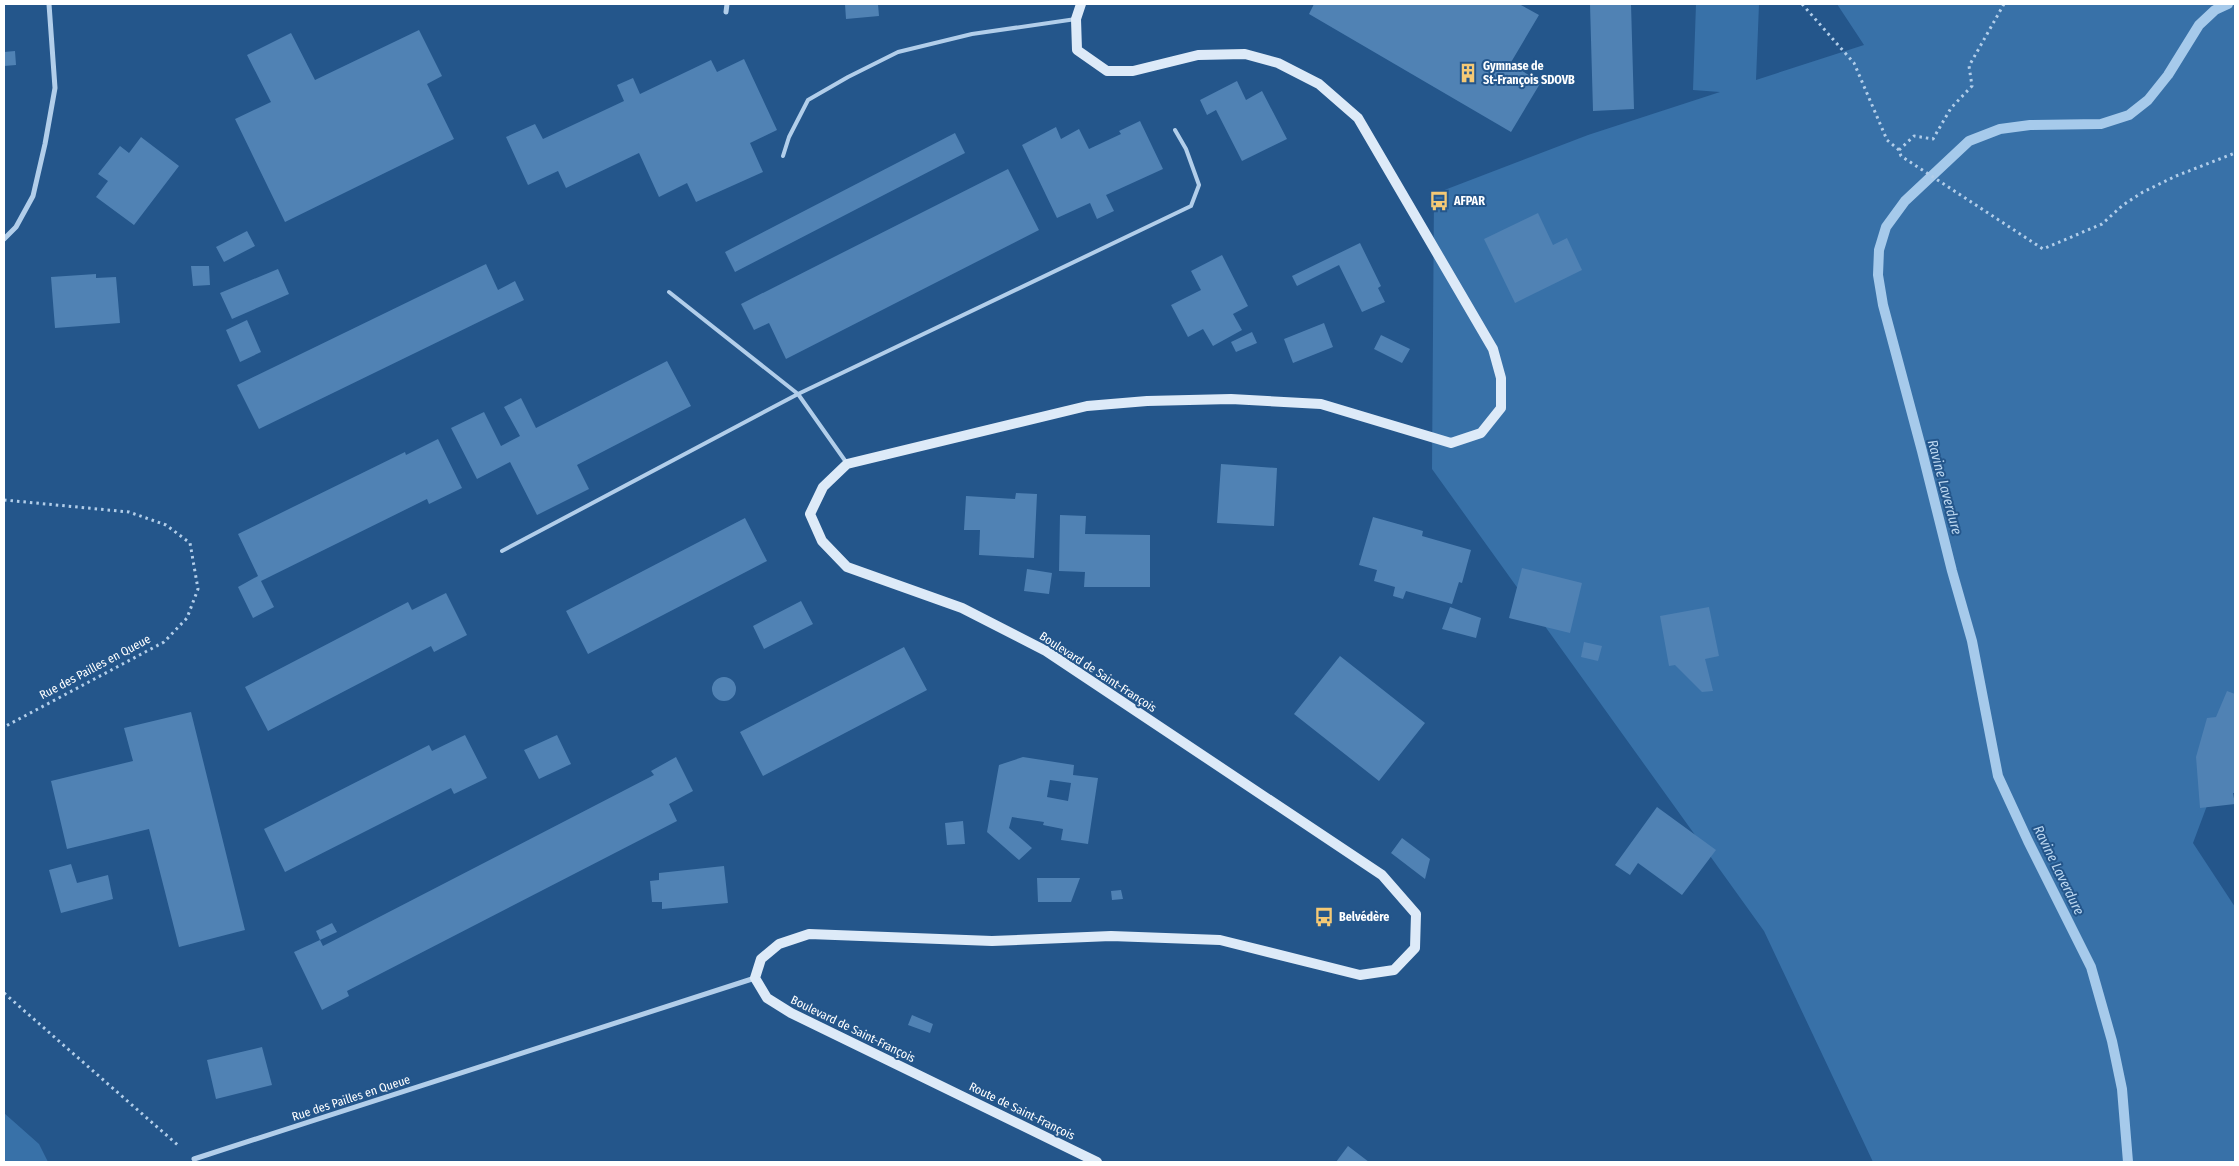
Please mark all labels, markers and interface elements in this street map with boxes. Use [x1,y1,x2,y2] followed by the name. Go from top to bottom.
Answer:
[1483,59,1575,88] place label: Gymnase de St-François SDOVB
[1457,62,1479,84] building icon: Gymnase de St-François SDOVB
[1428,190,1450,212] bus stop icon: AFPAR
[1453,194,1485,208] place label: AFPAR
[1924,438,1965,537] water label: Ravine Laverdure
[1037,629,1159,715] street label: Boulevard de Saint-François
[37,632,153,702] street label: Rue des Pailles en Queue
[2030,823,2088,918] water label: Ravine Laverdure
[1313,906,1335,928] bus stop icon: Belvédère
[1339,910,1389,924] place label: Belvédère
[788,993,918,1065] street label: Boulevard de Saint-François
[290,1072,412,1124] street label: Rue des Pailles en Queue
[967,1079,1077,1143] street label: Route de Saint-François

